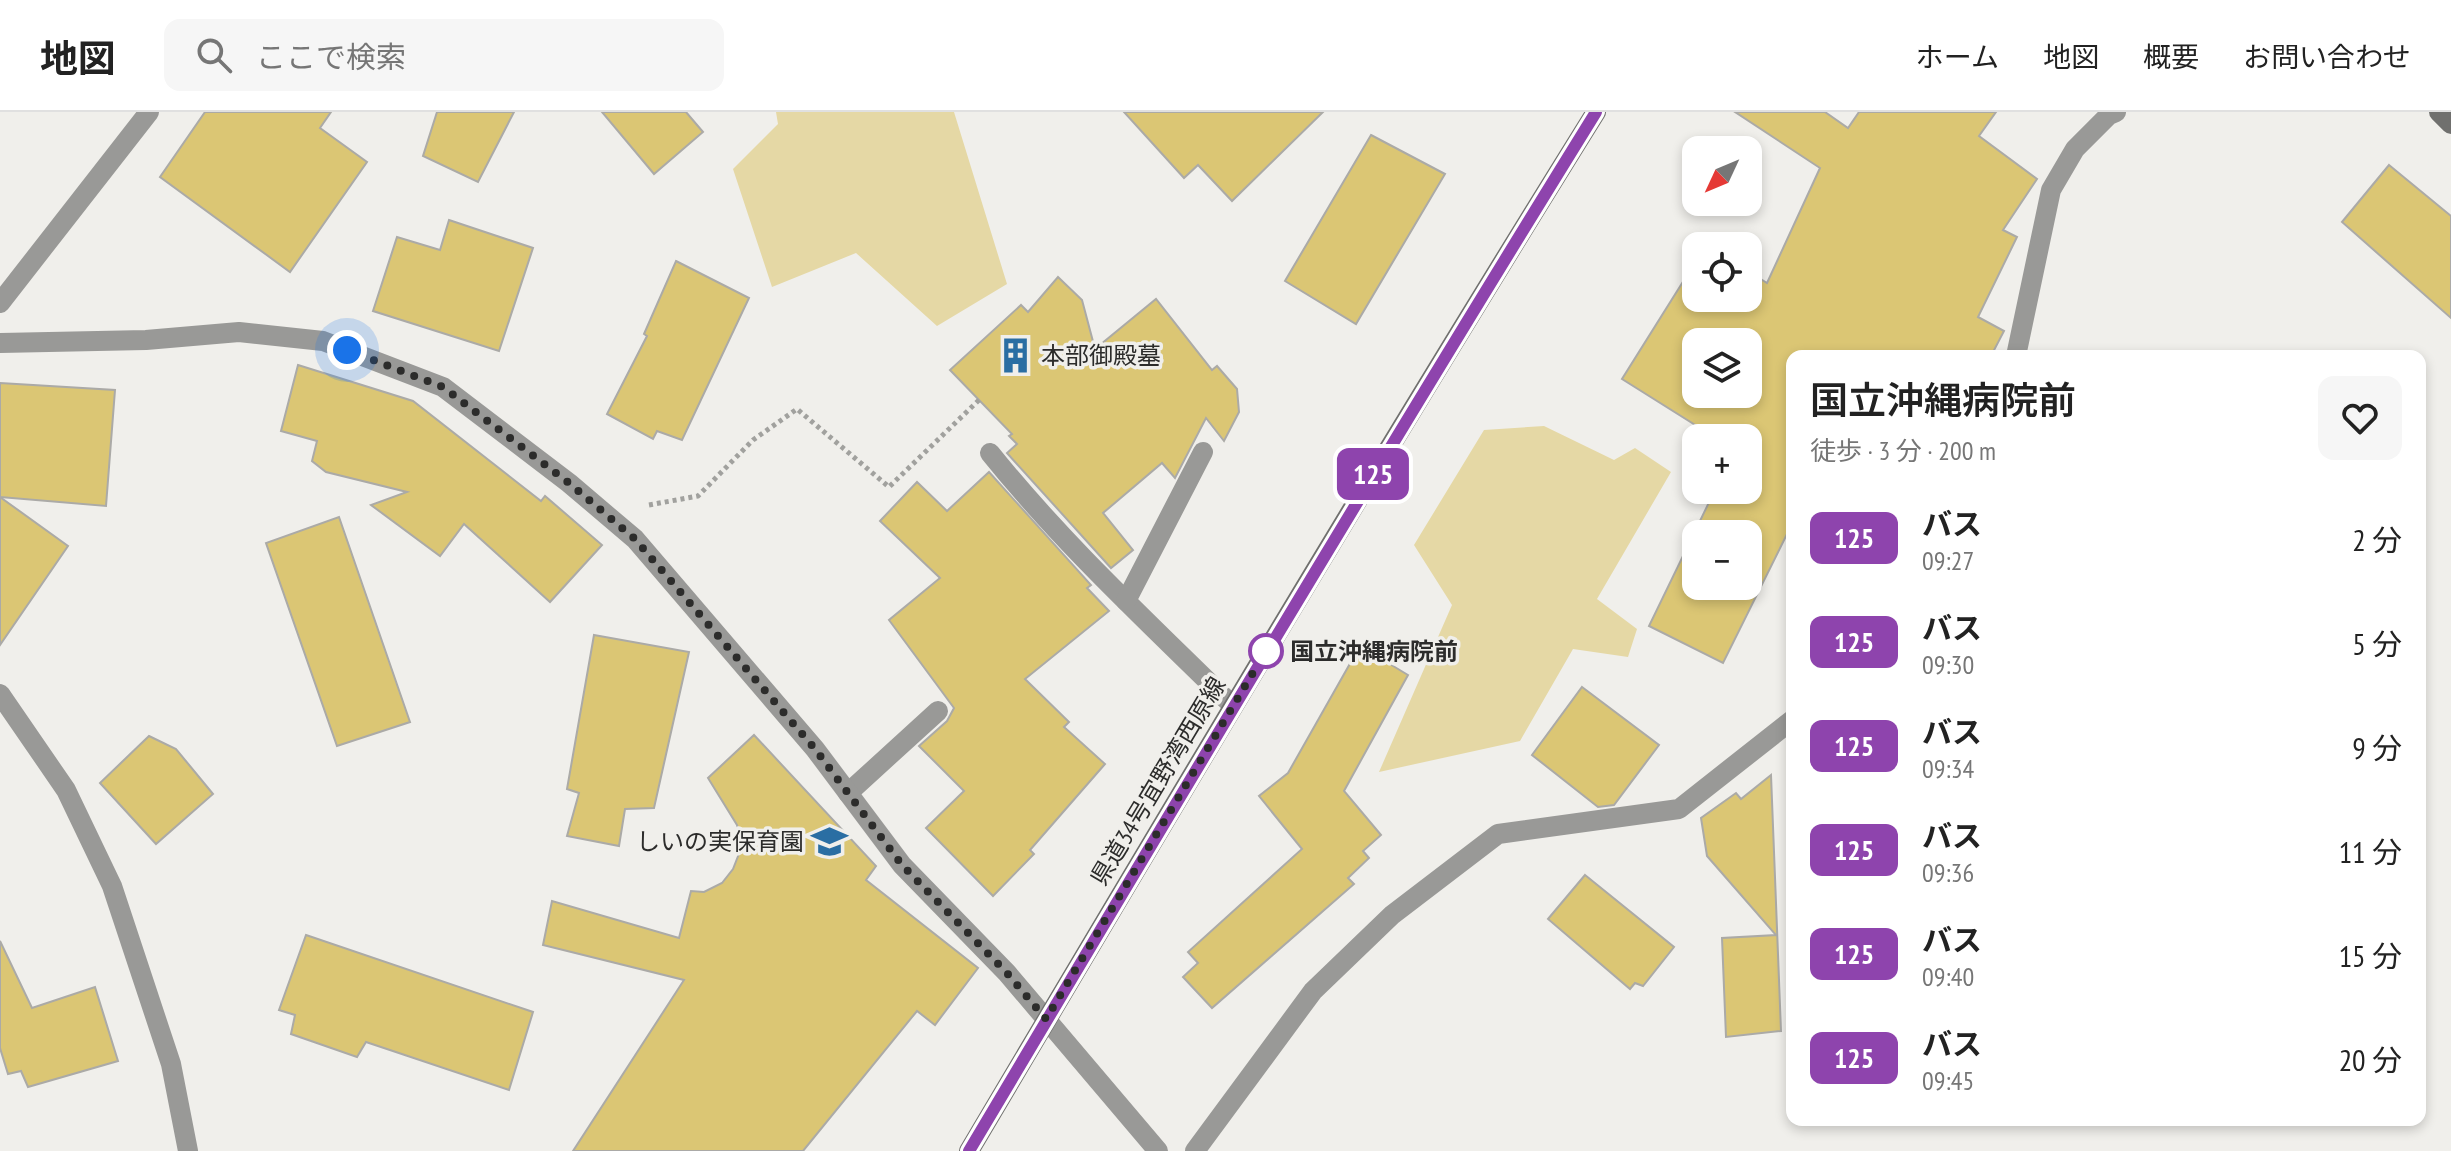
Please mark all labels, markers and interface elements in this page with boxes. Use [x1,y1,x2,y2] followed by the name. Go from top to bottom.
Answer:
[164,19,724,91] search box
[40,33,116,82] text: 地図
[192,33,236,77] icon: search
[256,37,406,76] text: ここで検索
[1916,38,1999,75] text: ホーム
[2043,38,2099,75] text: 地図
[2143,38,2199,75] text: 概要
[2243,38,2411,75] text: お問い合わせ
[1682,136,1762,216] north arrow
[1682,136,1762,600] map controls
[1682,232,1762,312] button: locate
[1682,328,1762,408] button: layers
[327,330,367,370] your location
[996,336,1034,374] building icon: 本部御殿墓
[1041,340,1161,371] place label: 本部御殿墓
[1810,375,2076,424] text: 国立沖縄病院前
[2318,376,2402,460] button: heart
[1682,424,1762,504] button: +
[1810,434,1996,467] text: 徒歩 · 3 分 · 200 m
[1327,448,1419,500] line badge: 125
[1353,455,1393,492] text: 125
[1922,504,1982,543] text: バス
[1834,519,1874,556] text: 125
[1682,520,1762,600] button: −
[2352,520,2402,559] text: 2 分
[1922,544,1974,577] text: 09:27
[1922,608,1982,647] text: バス
[1834,623,1874,660] text: 125
[2352,624,2402,663] text: 5 分
[1249,634,1283,668] marker: 国立沖縄病院前
[1290,636,1458,667] place label: 国立沖縄病院前
[1922,648,1974,681] text: 09:30
[1084,671,1232,891] street label: 県道34号宜野湾西原線
[1922,712,1982,751] text: バス
[1834,727,1874,764] text: 125
[2352,728,2402,767] text: 9 分
[1922,752,1974,785] text: 09:34
[1922,816,1982,855] text: バス
[811,822,849,860] school or university icon: しいの実保育園
[636,826,804,857] place label: しいの実保育園
[1834,831,1874,868] text: 125
[2339,832,2402,871] text: 11 分
[1922,856,1974,889] text: 09:36
[1922,920,1982,959] text: バス
[1834,935,1874,972] text: 125
[2339,936,2402,975] text: 15 分
[1922,960,1974,993] text: 09:40
[1922,1024,1982,1063] text: バス
[1834,1039,1874,1076] text: 125
[2339,1040,2402,1079] text: 20 分
[1922,1064,1974,1097] text: 09:45

